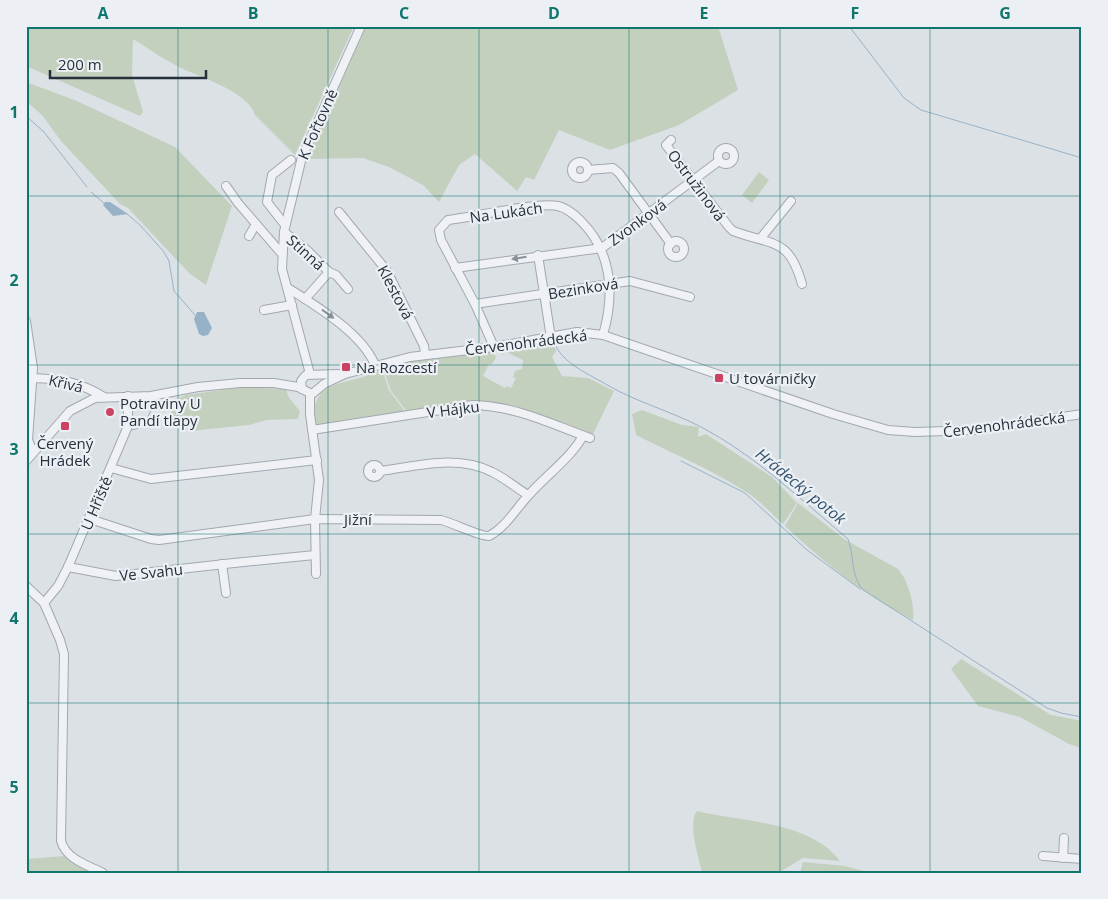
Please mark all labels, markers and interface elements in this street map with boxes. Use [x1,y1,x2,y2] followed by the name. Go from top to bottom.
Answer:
[97,2,109,24] text: A
[248,2,258,24] text: B
[399,2,409,24] text: C
[548,2,560,24] text: D
[700,2,709,24] text: E
[851,2,859,24] text: F
[999,2,1011,24] text: G
[50,48,206,80] scale bar
[58,54,102,74] text: 200 m
[293,85,341,163] street label: K Fořtovně
[9,101,19,123] text: 1
[664,145,730,225] street label: Ostružinová
[604,194,670,250] street label: Zvonková
[468,197,544,227] street label: Na Lukách
[283,230,329,274] street label: Stinná
[510,254,526,262] one-way arrow
[373,261,419,323] street label: Klestová
[9,269,19,291] text: 2
[546,273,620,303] street label: Bezinková
[321,309,335,319] one-way arrow
[464,325,588,359] street label: Červenohrádecká
[356,357,438,377] place label: Na Rozcestí
[340,361,352,373] marker: Na Rozcestí
[729,368,816,388] place label: U továrničky
[47,369,85,397] street label: Křivá
[713,372,725,384] marker: U továrničky
[120,393,201,430] place label: Potraviny U Pandí tlapy
[425,396,481,422] street label: V Hájku
[104,406,116,418] marker: Potraviny U Pandí tlapy
[942,407,1066,441] street label: Červenohrádecká
[59,420,71,432] marker: Červený Hrádek
[37,433,94,470] place label: Červený Hrádek
[9,438,19,460] text: 3
[751,443,852,530] water label: Hrádecký potok
[76,473,116,533] street label: U Hřiště
[342,509,373,529] street label: Jižní
[118,559,184,585] street label: Ve Svahu
[9,607,19,629] text: 4
[9,776,19,798] text: 5

